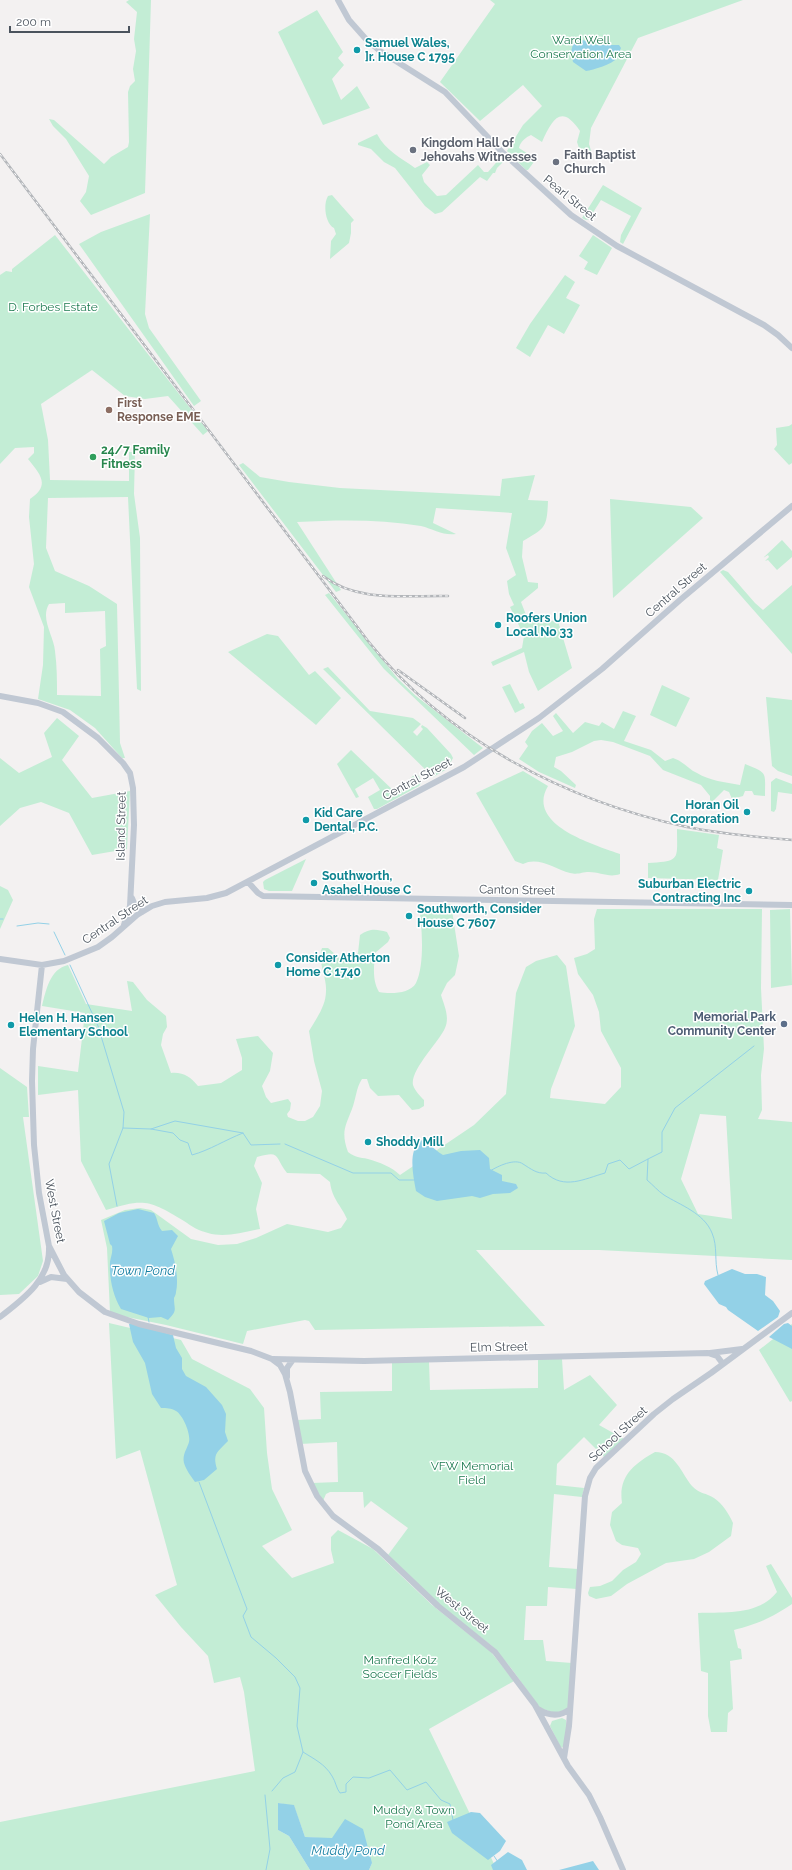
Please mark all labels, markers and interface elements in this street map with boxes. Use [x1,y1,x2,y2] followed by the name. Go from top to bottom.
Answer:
[10,8,129,34] scale bar
[16,15,51,29] text: 200 m
[530,33,632,61] park label: Ward Well Conservation Area
[365,36,455,64] place label: Samuel Wales, ]r. House C 1795
[352,45,362,55] marker: Samuel Wales, ]r. House C 1795
[421,136,537,164] place label: Kingdom Hall of Jehovahs Witnesses
[408,145,418,155] marker: Kingdom Hall of Jehovahs Witnesses
[564,148,636,176] place label: Faith Baptist Church
[551,157,561,167] marker: Faith Baptist Church
[541,172,599,224] street label: Pearl Street
[8,300,98,314] park label: D. Forbes Estate
[117,396,201,424] place label: First Response EME
[104,405,114,415] marker: First Response EME
[101,443,171,471] place label: 24/7 Family Fitness
[88,452,98,462] marker: 24/7 Family Fitness
[643,560,709,620] street label: Central Street
[506,611,587,639] place label: Roofers Union Local No 33
[493,620,503,630] marker: Roofers Union Local No 33
[380,755,454,803] street label: Central Street
[113,791,129,861] street label: Island Street
[670,798,739,826] place label: Horan Oil Corporation
[314,806,378,834] place label: Kid Care Dental, P.C.
[742,807,752,817] marker: Horan Oil Corporation
[301,815,311,825] marker: Kid Care Dental, P.C.
[322,869,411,897] place label: Southworth, Asahel House C
[638,877,741,905] place label: Suburban Electric Contracting Inc
[309,878,319,888] marker: Southworth, Asahel House C
[479,882,555,898] street label: Canton Street
[744,886,754,896] marker: Suburban Electric Contracting Inc
[79,893,151,947] street label: Central Street
[417,902,542,930] place label: Southworth, Consider House C 7607
[404,911,414,921] marker: Southworth, Consider House C 7607
[286,951,390,979] place label: Consider Atherton Home C 1740
[273,960,283,970] marker: Consider Atherton Home C 1740
[668,1010,776,1038] place label: Memorial Park Community Center
[19,1011,128,1039] place label: Helen H. Hansen Elementary School
[779,1019,789,1029] marker: Memorial Park Community Center
[6,1020,16,1030] marker: Helen H. Hansen Elementary School
[376,1135,444,1149] place label: Shoddy Mill
[363,1137,373,1147] marker: Shoddy Mill
[42,1178,68,1244] street label: West Street
[111,1263,175,1278] water label: Town Pond
[470,1339,528,1355] street label: Elm Street
[586,1404,650,1464] street label: School Street
[431,1459,514,1487] park label: VFW Memorial Field
[432,1584,492,1636] street label: West Street
[363,1653,438,1681] park label: Manfred Kolz Soccer Fields
[373,1803,455,1831] park label: Muddy & Town Pond Area
[311,1843,385,1858] water label: Muddy Pond

